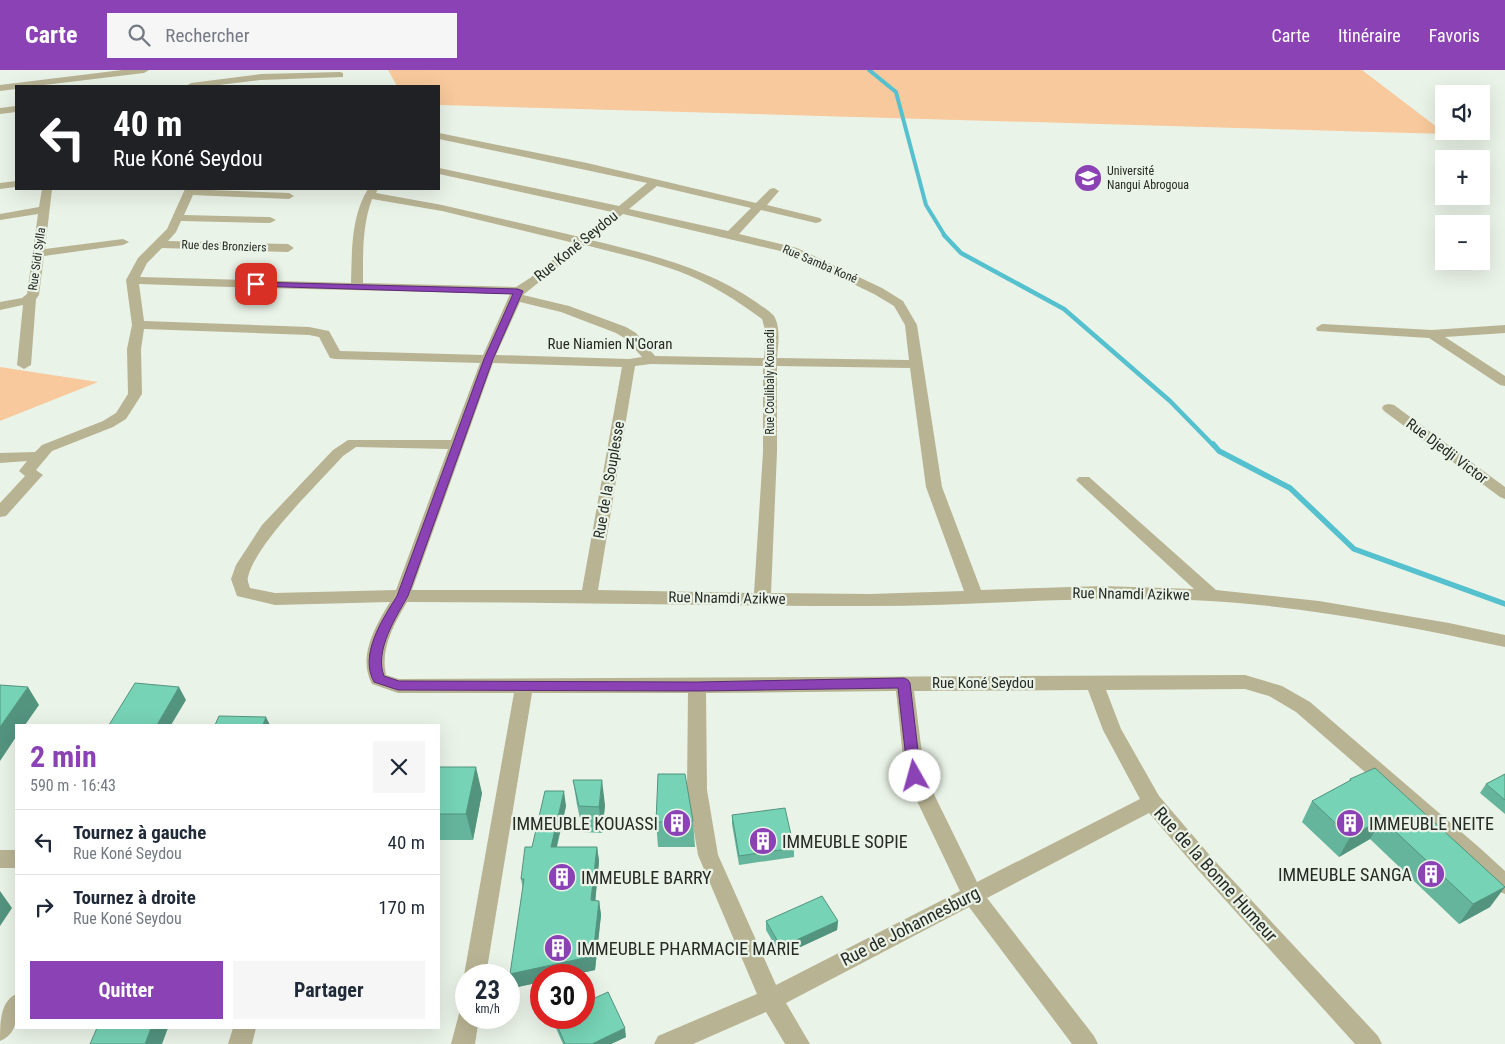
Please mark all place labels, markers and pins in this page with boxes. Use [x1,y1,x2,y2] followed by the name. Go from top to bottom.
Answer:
[1073,163,1103,193] school or university icon: Université Nangui Abrogoua
[1107,164,1189,192] place label: Université Nangui Abrogoua
[235,263,277,305] pin
[662,808,692,838] building icon: IMMEUBLE KOUASSI
[1335,808,1365,838] building icon: IMMEUBLE NEITE
[512,813,658,834] place label: IMMEUBLE KOUASSI
[1369,813,1494,834] place label: IMMEUBLE NEITE
[748,826,778,856] building icon: IMMEUBLE SOPIE
[782,831,908,852] place label: IMMEUBLE SOPIE
[1416,859,1446,889] building icon: IMMEUBLE SANGA
[547,862,577,892] building icon: IMMEUBLE BARRY
[1278,864,1413,885] place label: IMMEUBLE SANGA
[581,867,712,888] place label: IMMEUBLE BARRY
[543,933,573,963] building icon: IMMEUBLE PHARMACIE MARIE
[577,938,799,959] place label: IMMEUBLE PHARMACIE MARIE

